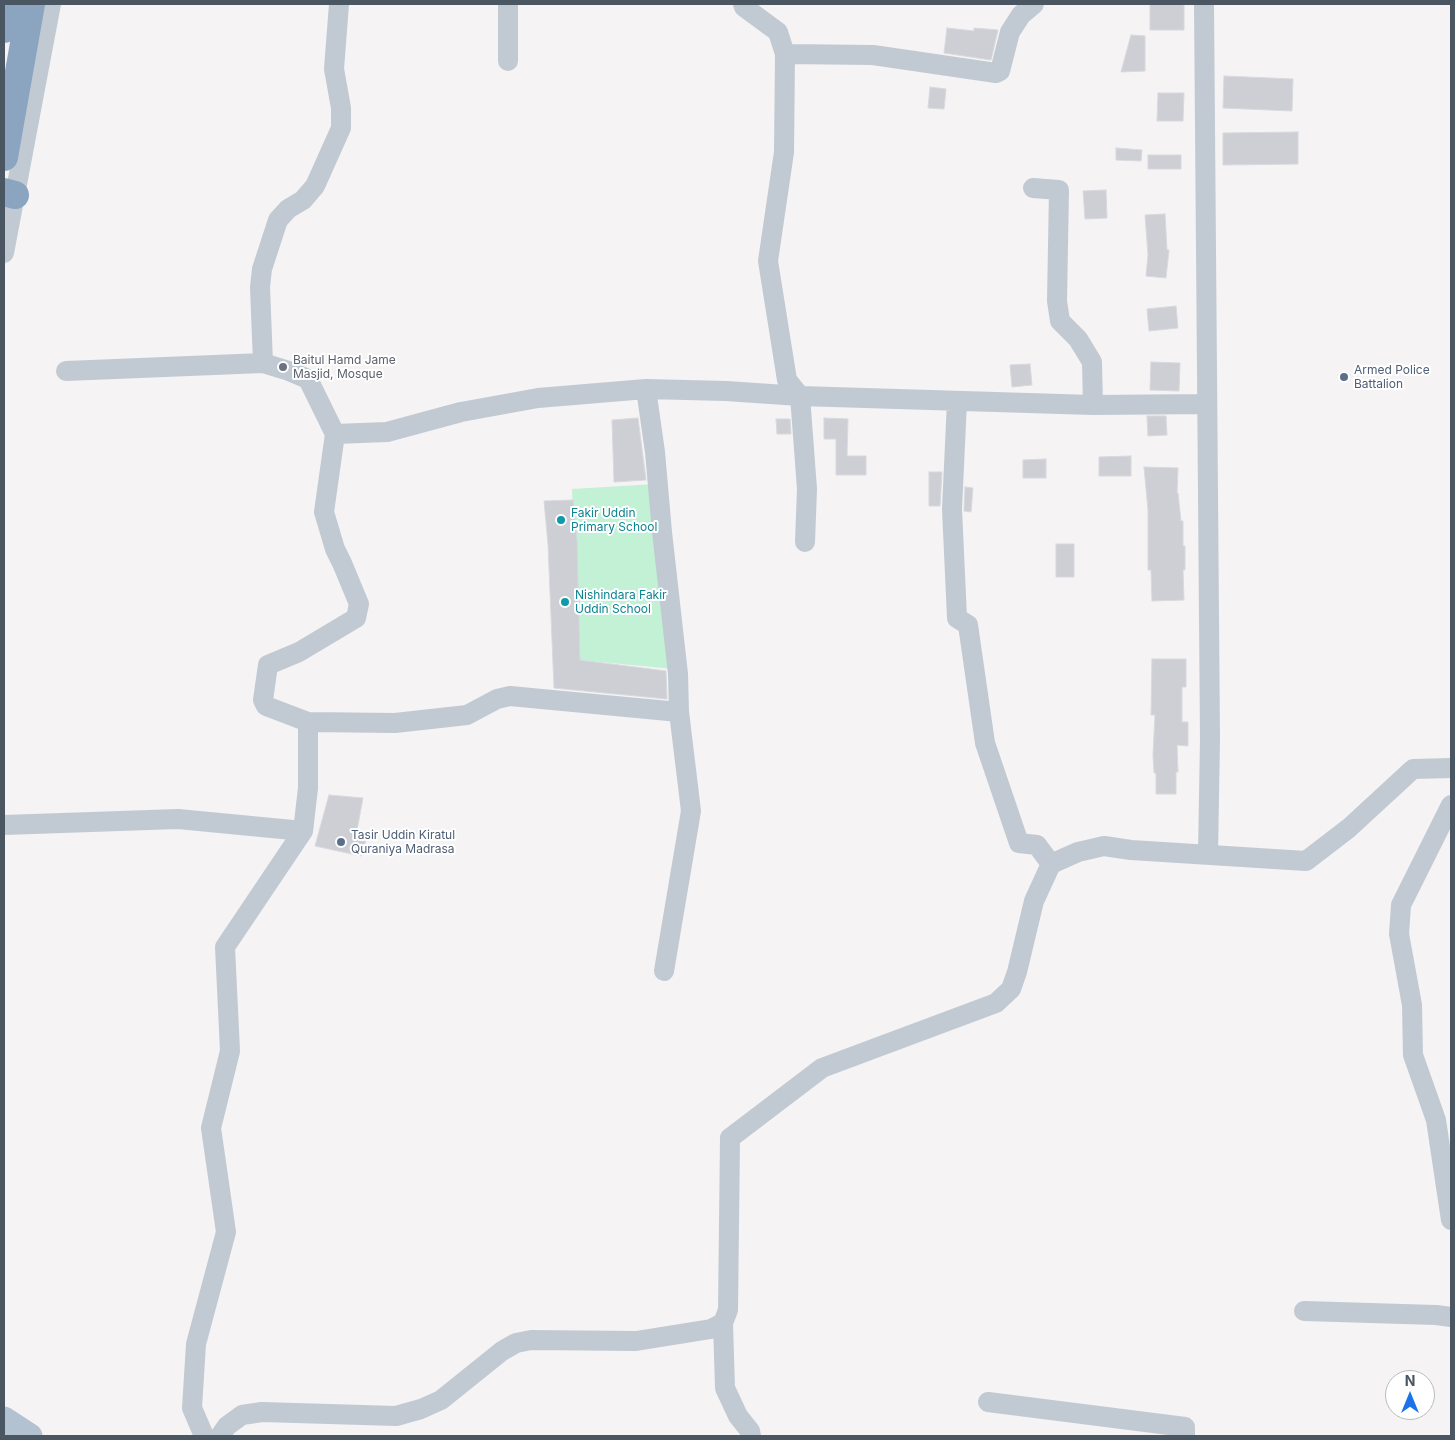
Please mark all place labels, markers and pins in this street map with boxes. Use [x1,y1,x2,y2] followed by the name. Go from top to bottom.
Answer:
[293,353,396,381] place label: Baitul Hamd Jame Masjid, Mosque
[277,361,289,373] marker: Baitul Hamd Jame Masjid, Mosque
[1354,363,1430,391] place label: Armed Police Battalion
[1338,371,1350,383] marker: Armed Police Battalion
[571,506,657,534] place label: Fakir Uddin Primary School
[555,514,567,526] marker: Fakir Uddin Primary School
[575,588,667,616] place label: Nishindara Fakir Uddin School
[559,596,571,608] marker: Nishindara Fakir Uddin School
[351,828,455,856] place label: Tasir Uddin Kiratul Quraniya Madrasa
[335,836,347,848] marker: Tasir Uddin Kiratul Quraniya Madrasa

